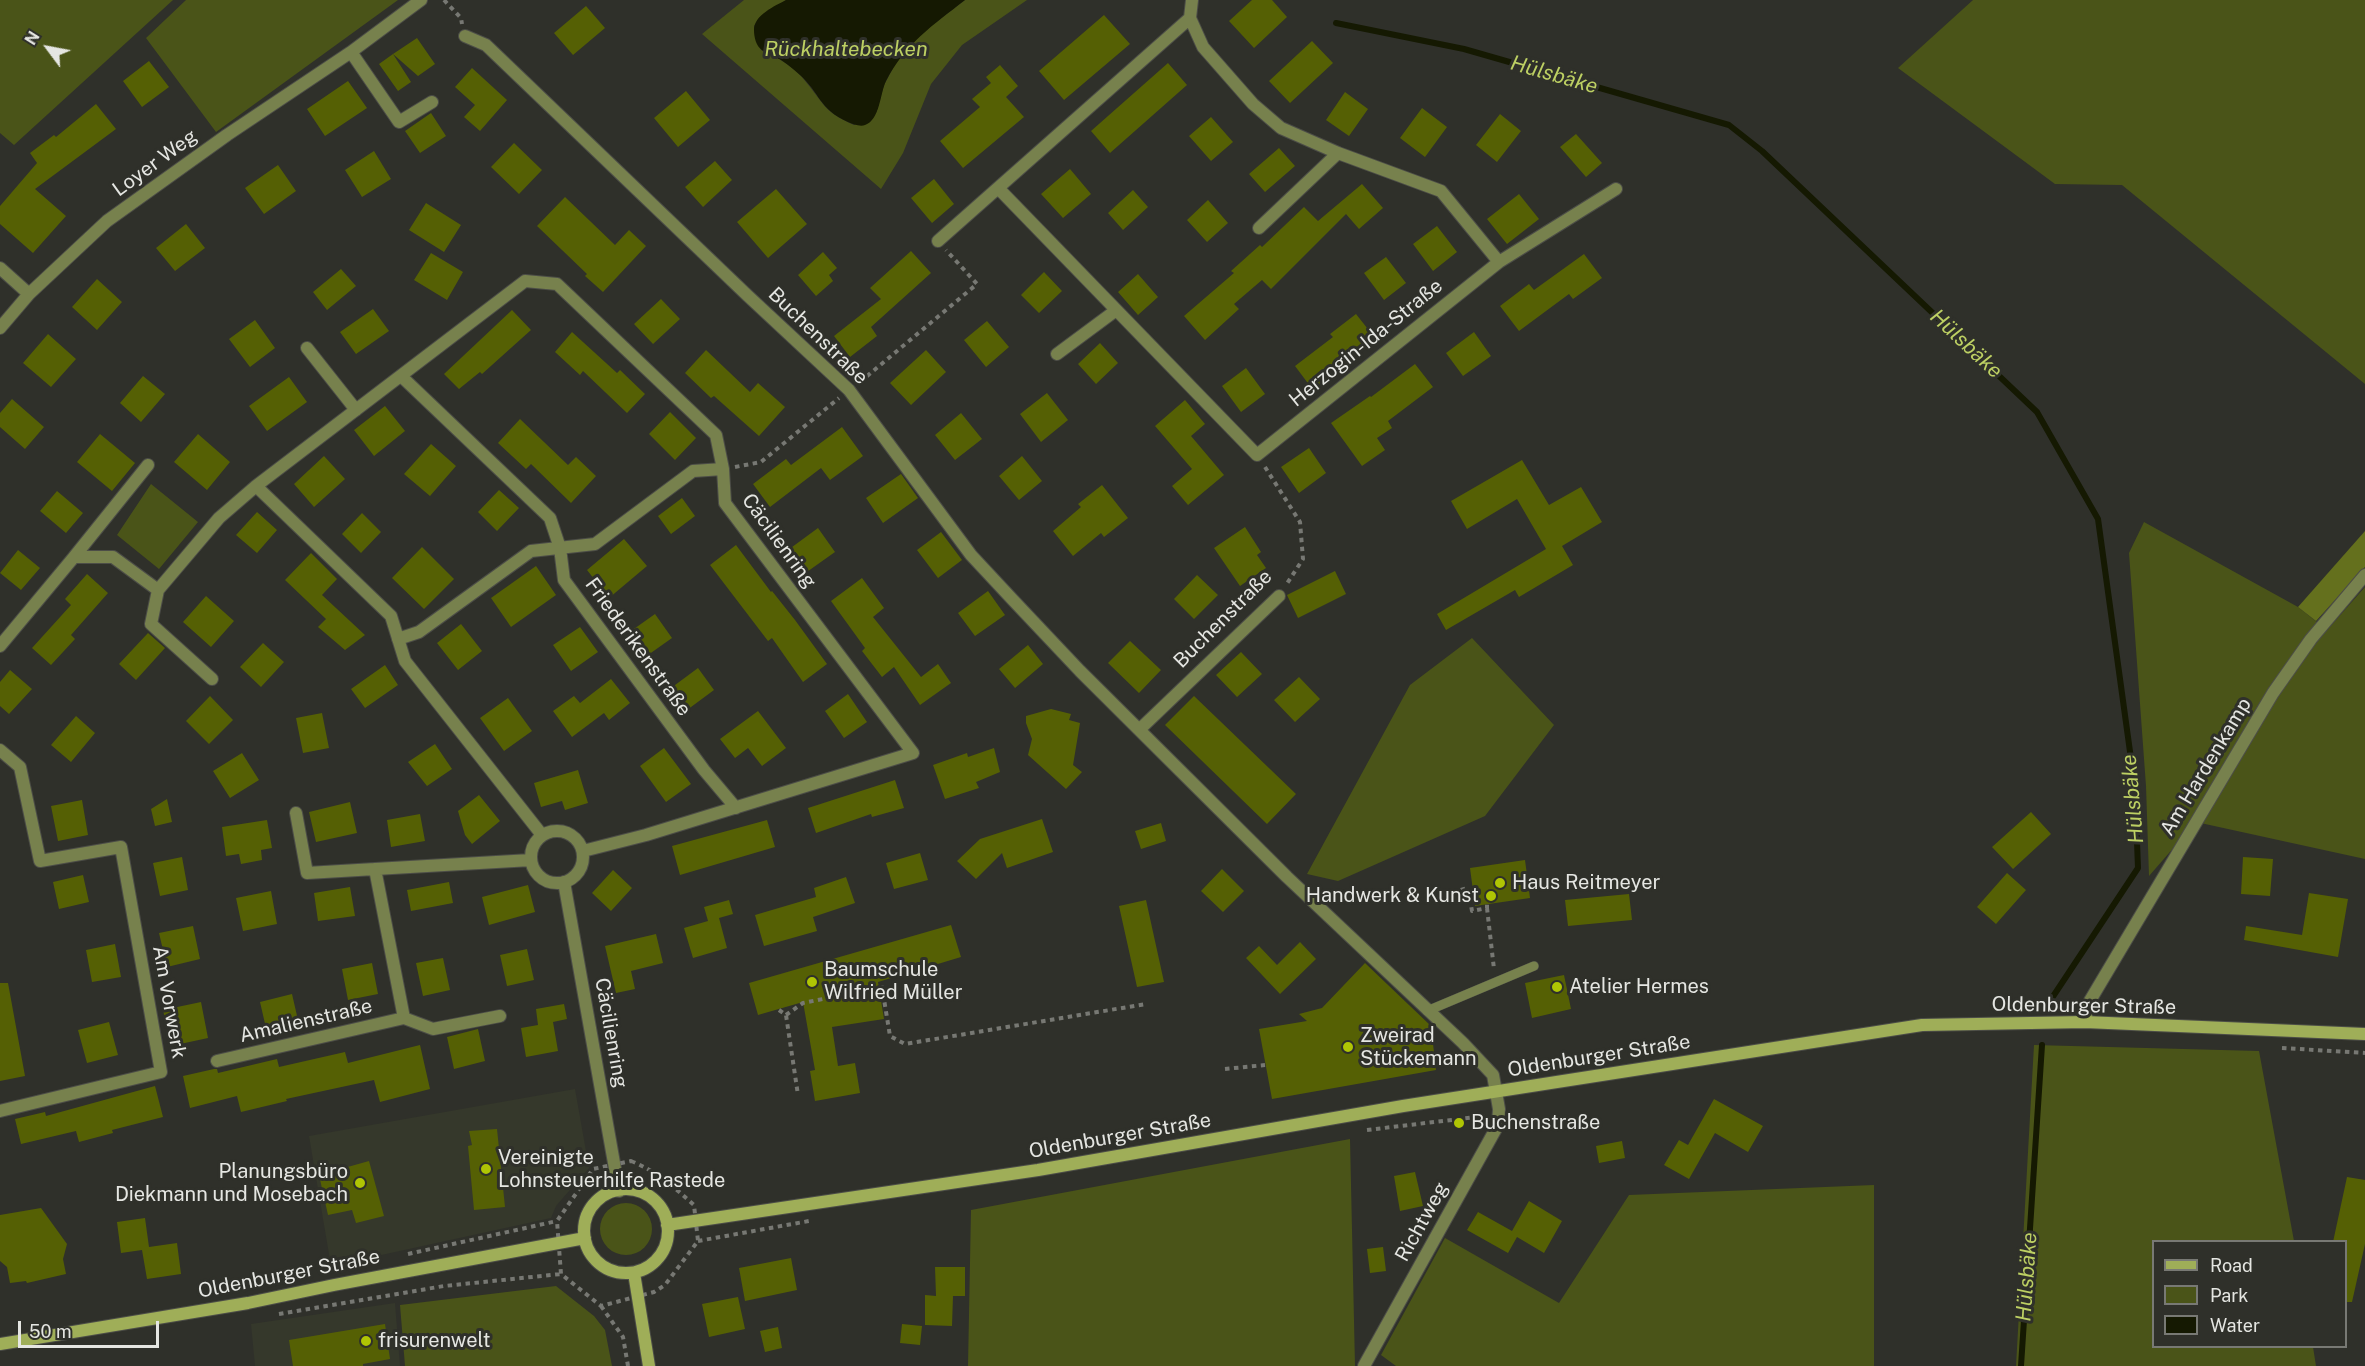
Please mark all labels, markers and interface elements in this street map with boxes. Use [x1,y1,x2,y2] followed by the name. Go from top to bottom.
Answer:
[18,18,78,78] north arrow
[21,28,44,49] text: N
[764,37,928,63] water label: Rückhaltebecken
[1508,51,1600,99] water label: Hülsbäke
[108,124,202,202] street label: Loyer Weg
[1285,274,1447,412] street label: Herzogin-Ida-Straße
[763,282,873,390] street label: Buchenstraße
[1925,304,2007,384] water label: Hülsbäke
[737,489,821,593] street label: Cäcilienring
[1169,565,1277,673] street label: Buchenstraße
[580,573,696,721] street label: Friederikenstraße
[2155,694,2257,840] street label: Am Hardenkamp
[2117,753,2149,845] water label: Hülsbäke
[1512,871,1660,895] place label: Haus Reitmeyer
[1493,876,1507,890] marker: Haus Reitmeyer
[1306,884,1479,908] place label: Handwerk & Kunst
[1484,889,1498,903] marker: Handwerk & Kunst
[147,944,191,1060] street label: Am Vorwerk
[824,958,962,1005] place label: Baumschule Wilfried Müller
[805,975,819,989] marker: Baumschule Wilfried Müller
[1569,975,1709,999] place label: Atelier Hermes
[590,976,632,1090] street label: Cäcilienring
[1550,980,1564,994] marker: Atelier Hermes
[1992,992,2176,1020] street label: Oldenburger Straße
[237,994,375,1048] street label: Amalienstraße
[1360,1024,1477,1071] place label: Zweirad Stückemann
[1506,1030,1692,1082] street label: Oldenburger Straße
[1341,1040,1355,1054] marker: Zweirad Stückemann
[1027,1108,1213,1164] street label: Oldenburger Straße
[1471,1111,1600,1135] place label: Buchenstraße
[1452,1116,1466,1130] marker: Buchenstraße
[498,1146,725,1193] place label: Vereinigte Lohnsteuerhilfe Rastede
[115,1160,348,1207] place label: Planungsbüro Diekmann und Mosebach
[479,1162,493,1176] marker: Vereinigte Lohnsteuerhilfe Rastede
[353,1176,367,1190] marker: Planungsbüro Diekmann und Mosebach
[1390,1178,1454,1266] street label: Richtweg
[2011,1232,2043,1322] water label: Hülsbäke
[2152,1240,2347,1348] legend
[196,1245,382,1303] street label: Oldenburger Straße
[2210,1255,2253,1276] text: Road
[2210,1285,2248,1306] text: Park
[21,1309,162,1347] scale bar
[2210,1315,2260,1336] text: Water
[29,1321,72,1342] text: 50 m
[378,1329,491,1353] place label: frisurenwelt
[359,1334,373,1348] marker: frisurenwelt

